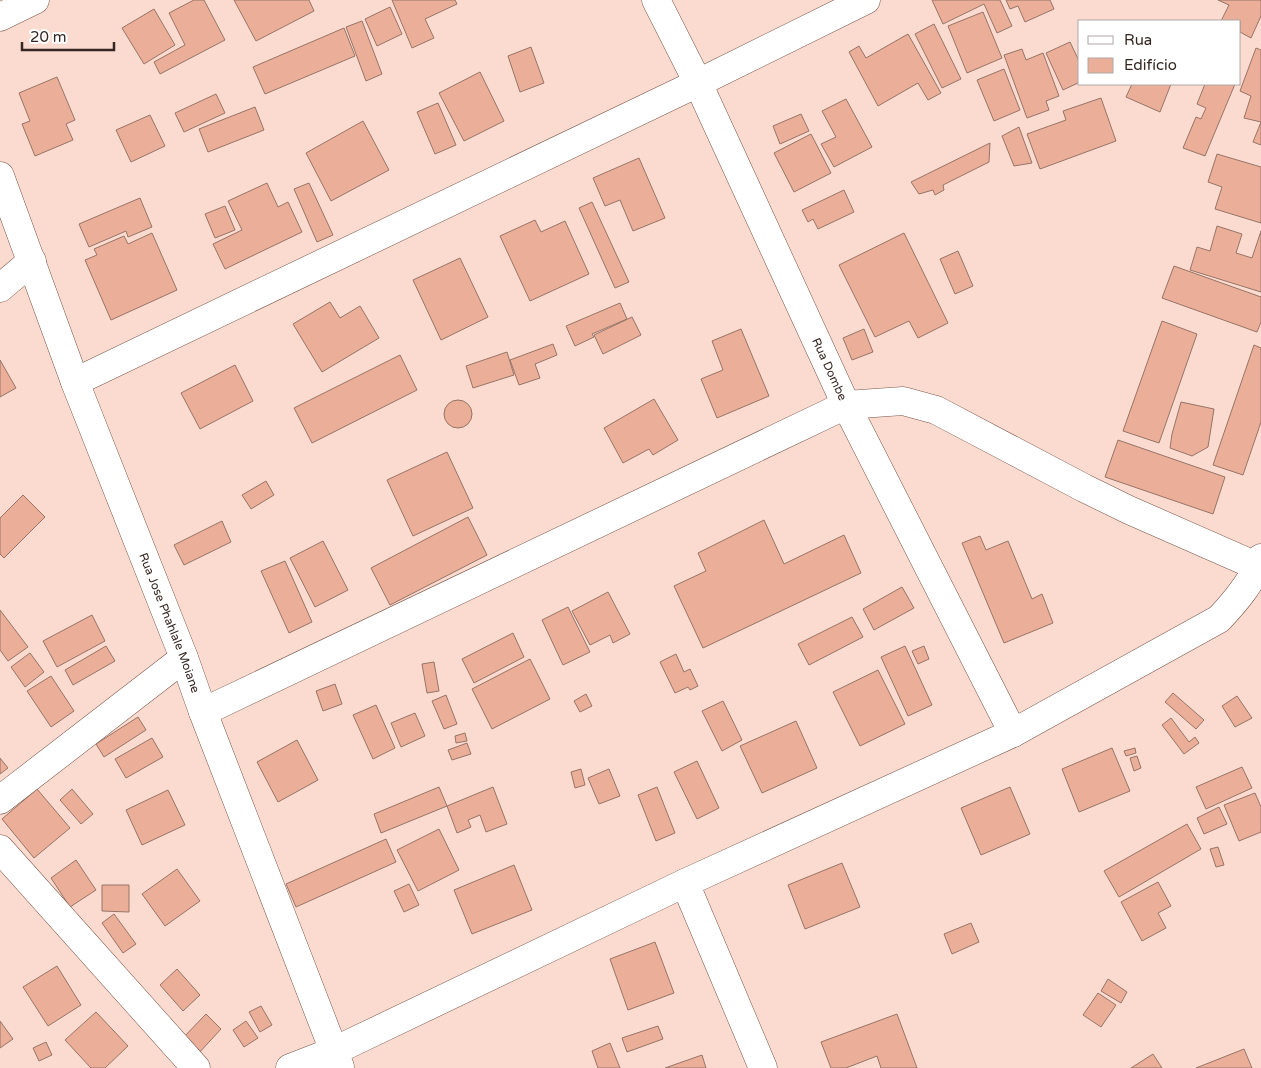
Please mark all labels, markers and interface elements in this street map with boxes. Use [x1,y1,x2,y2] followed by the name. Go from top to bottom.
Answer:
[22,20,115,52] scale bar
[1078,20,1241,85] legend
[30,28,67,46] text: 20 m
[1124,31,1152,49] text: Rua
[1124,56,1177,74] text: Edifício
[809,336,850,403] street label: Rua Dombe
[136,551,203,695] street label: Rua Jose Phahlale Moiane

